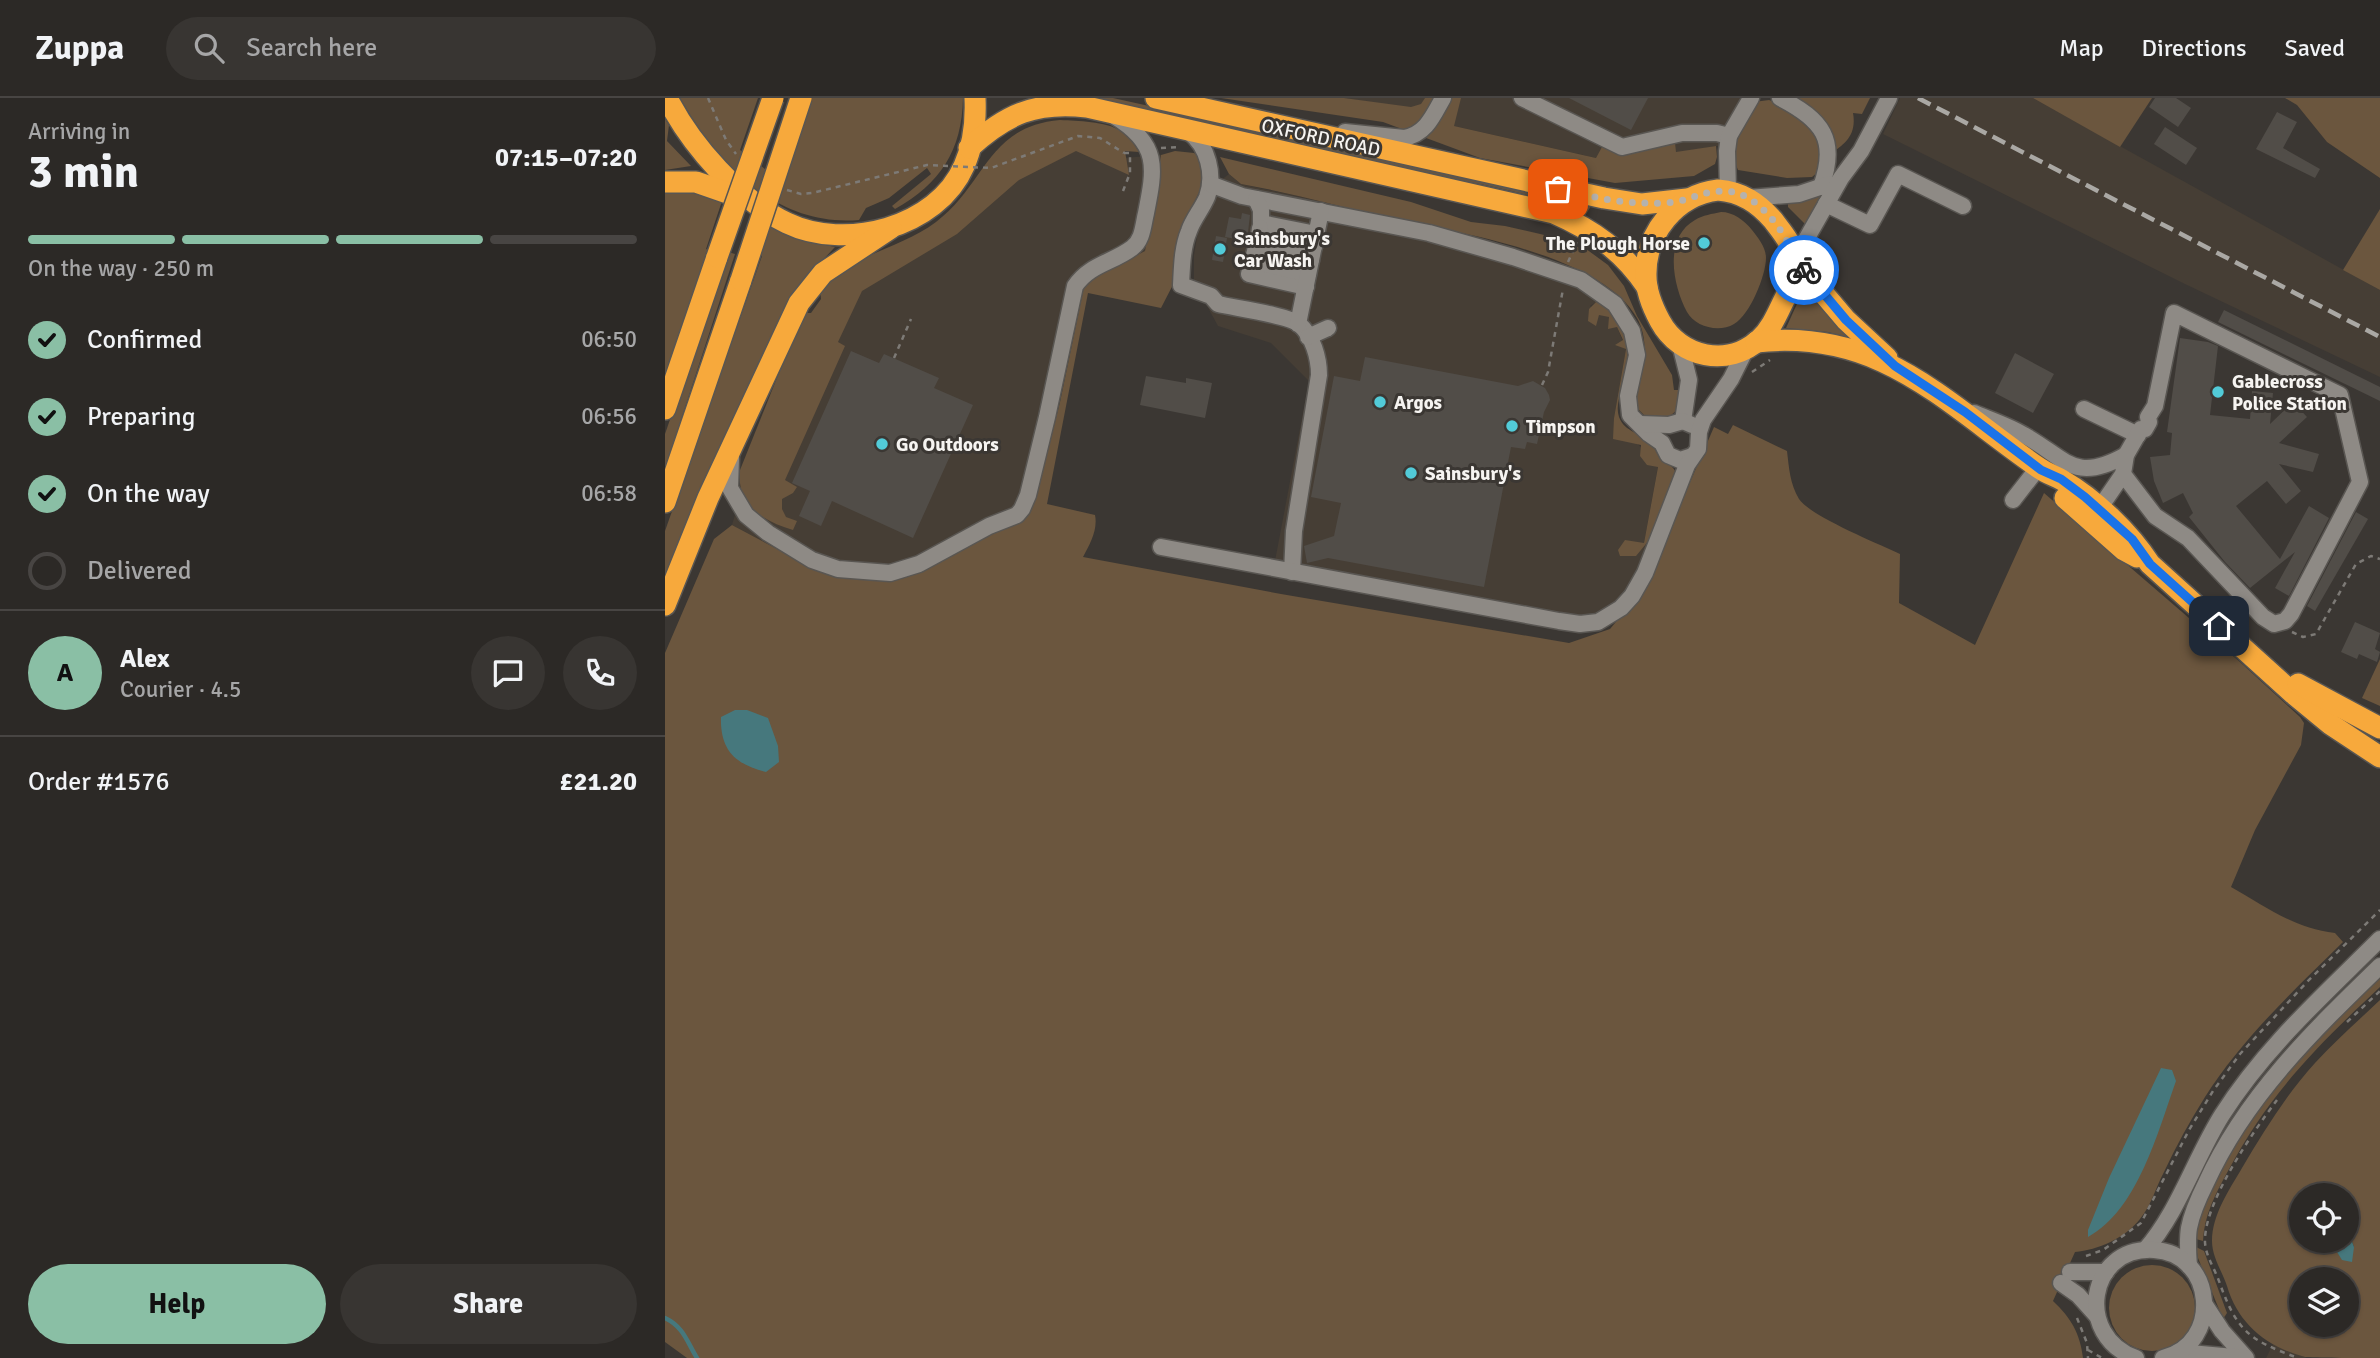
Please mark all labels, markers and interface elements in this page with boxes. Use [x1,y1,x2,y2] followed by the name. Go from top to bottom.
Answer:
[166,17,656,80] search box
[35,28,124,69] text: Zuppa
[190,29,228,67] icon: search
[246,32,377,64] text: Search here
[2059,33,2104,63] text: Map
[2142,33,2247,63] text: Directions
[2285,33,2345,63] text: Saved
[1259,114,1382,162] street label: OXFORD ROAD
[28,117,130,146] text: Arriving in
[495,142,637,174] text: 07:15–07:20
[28,144,139,200] text: 3 min
[1528,159,1588,219] pin
[1539,170,1577,208] icon: bag
[1234,227,1330,273] place label: Sainsbury's Car Wash
[1546,232,1690,256] place label: The Plough Horse
[1696,235,1712,251] marker: The Plough Horse
[1769,235,1839,305] courier
[1212,241,1228,257] marker: Sainsbury's Car Wash
[1785,251,1823,289] icon: bike
[28,254,214,283] text: On the way · 250 m
[28,321,66,359] icon: check
[87,324,202,356] text: Confirmed
[581,325,637,354] text: 06:50
[2232,370,2347,416] place label: Gablecross Police Station
[2210,384,2226,400] marker: Gablecross Police Station
[1394,391,1442,415] place label: Argos
[1372,394,1388,410] marker: Argos
[28,398,66,436] icon: check
[87,401,195,433] text: Preparing
[581,402,637,431] text: 06:56
[1526,415,1596,439] place label: Timpson
[1504,418,1520,434] marker: Timpson
[896,433,999,457] place label: Go Outdoors
[874,436,890,452] marker: Go Outdoors
[1425,462,1521,486] place label: Sainsbury's
[1403,465,1419,481] marker: Sainsbury's
[28,475,66,513] icon: check
[87,478,210,510] text: On the way
[581,479,637,508] text: 06:58
[87,555,192,587] text: Delivered
[2189,596,2249,656] pin
[2200,607,2238,645] icon: home
[471,636,545,710] button: chat
[563,636,637,710] button: phone
[120,643,170,675] text: Alex
[57,657,73,689] text: A
[120,675,241,704] text: Courier · 4.5
[28,766,169,798] text: Order #1576
[559,766,637,798] text: £21.20
[2289,1183,2359,1337] map controls
[2289,1183,2359,1253] button: locate
[28,1264,326,1344] button: Help
[340,1264,637,1344] button: Share
[2289,1267,2359,1337] button: layers

